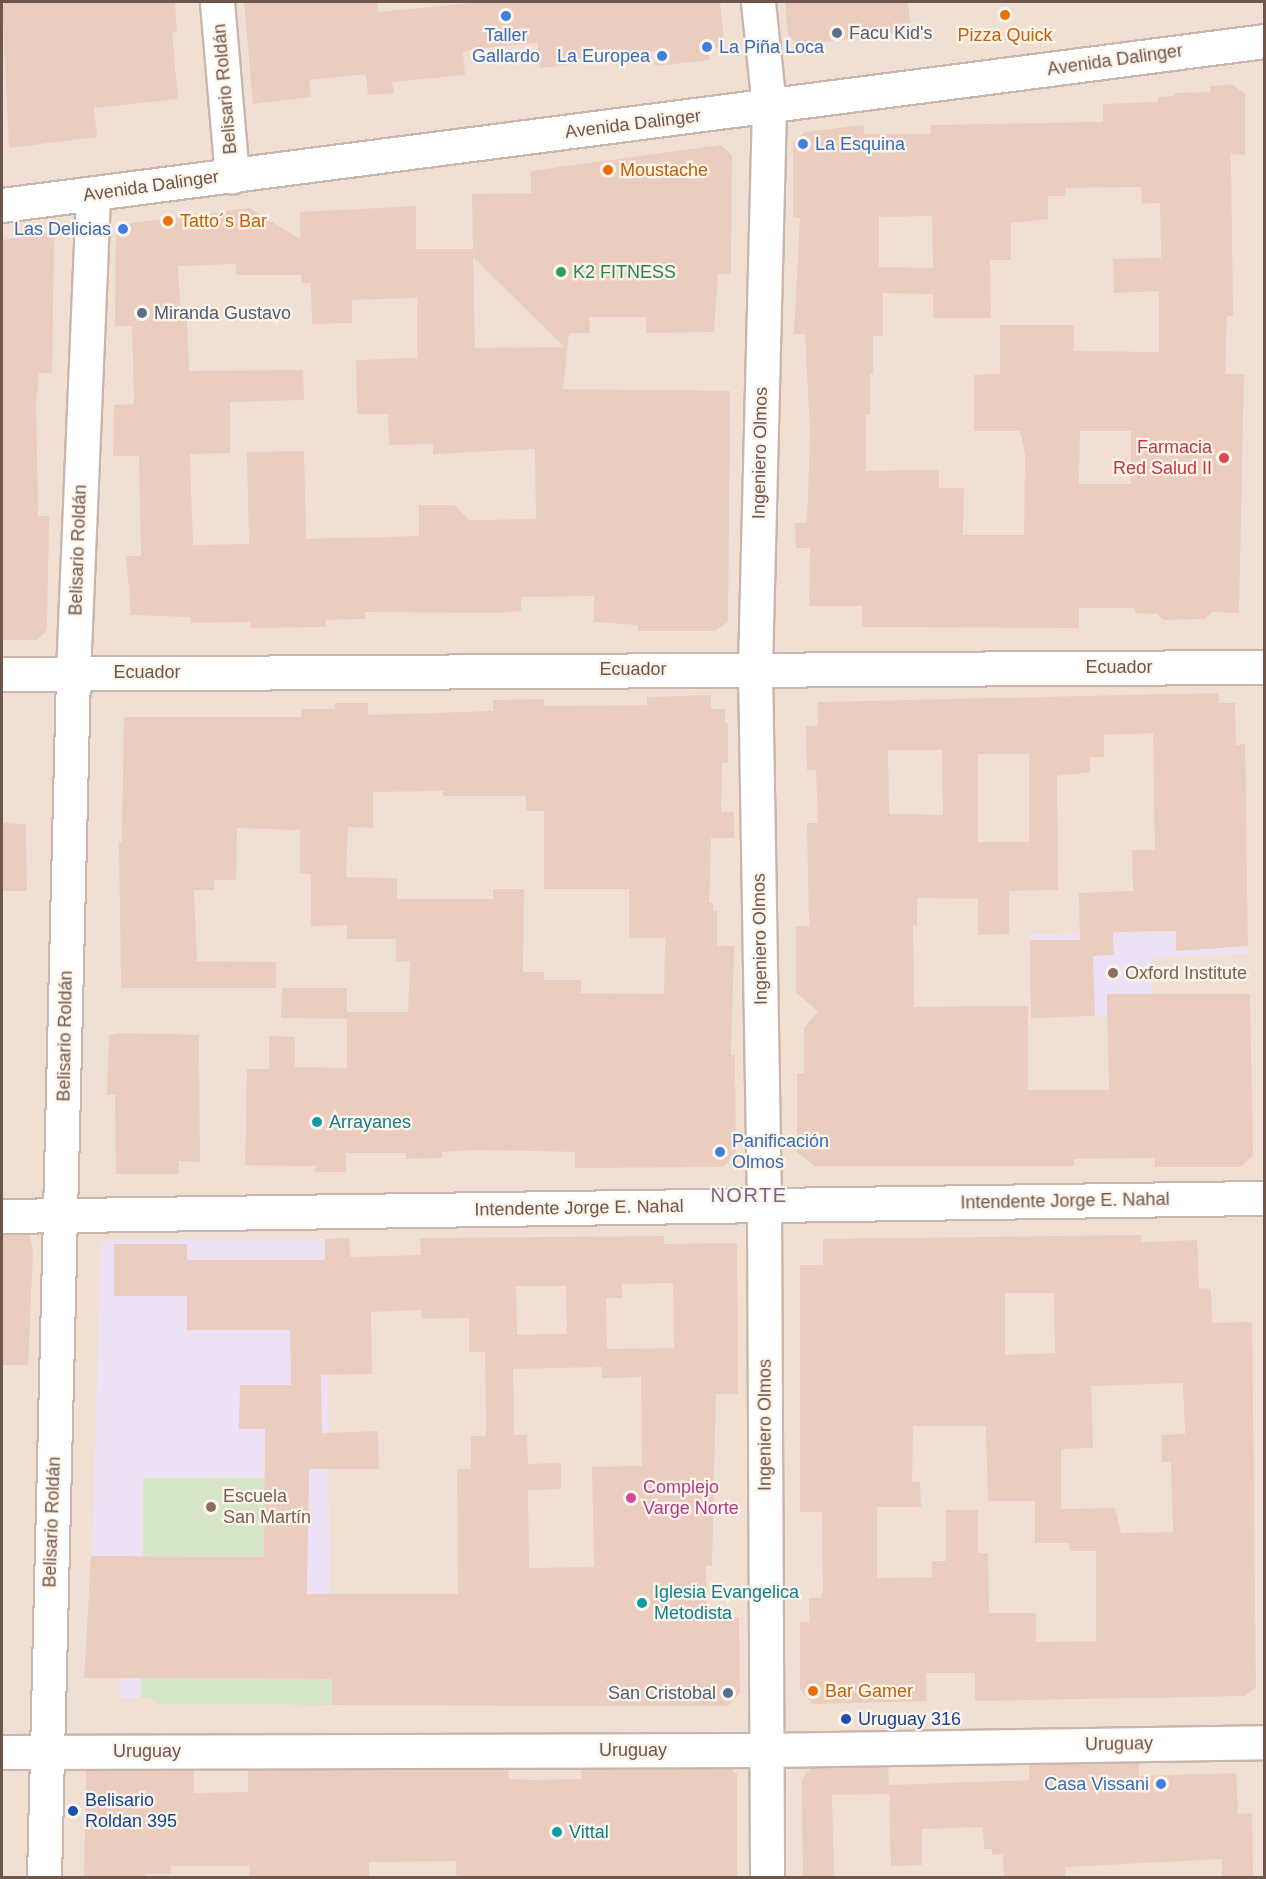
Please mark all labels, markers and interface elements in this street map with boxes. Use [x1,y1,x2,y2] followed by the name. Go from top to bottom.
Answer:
[998,8,1012,22] marker: Pizza Quick
[499,9,513,23] marker: Taller Gallardo
[849,22,932,44] place label: Facu Kid's
[209,23,241,155] street label: Belisario Roldán
[957,24,1053,46] place label: Pizza Quick
[472,25,540,68] place label: Taller Gallardo
[830,26,844,40] marker: Facu Kid's
[719,36,824,58] place label: La Piña Loca
[700,40,714,54] marker: La Piña Loca
[1046,40,1184,80] street label: Avenida Dalinger
[557,45,650,67] place label: La Europea
[655,49,669,63] marker: La Europea
[564,105,702,143] street label: Avenida Dalinger
[815,133,905,155] place label: La Esquina
[796,137,810,151] marker: La Esquina
[620,159,708,181] place label: Moustache
[601,163,615,177] marker: Moustache
[82,166,220,206] street label: Avenida Dalinger
[180,210,267,232] place label: Tatto´s Bar
[161,214,175,228] marker: Tatto´s Bar
[14,218,111,240] place label: Las Delicias
[116,222,130,236] marker: Las Delicias
[573,261,676,283] place label: K2 FITNESS
[554,265,568,279] marker: K2 FITNESS
[154,302,291,324] place label: Miranda Gustavo
[135,306,149,320] marker: Miranda Gustavo
[748,387,772,519] street label: Ingeniero Olmos
[1113,437,1212,480] place label: Farmacia Red Salud II
[1217,451,1231,465] marker: Farmacia Red Salud II
[65,484,91,616] street label: Belisario Roldán
[1085,656,1153,678] street label: Ecuador
[599,658,667,680] street label: Ecuador
[113,661,181,683] street label: Ecuador
[748,873,772,1005] street label: Ingeniero Olmos
[1125,962,1247,984] place label: Oxford Institute
[1106,966,1120,980] marker: Oxford Institute
[53,970,77,1102] street label: Belisario Roldán
[329,1111,411,1133] place label: Arrayanes
[310,1115,324,1129] marker: Arrayanes
[732,1131,829,1174] place label: Panificación Olmos
[713,1145,727,1159] marker: Panificación Olmos
[710,1183,788,1207] district label: NORTE
[960,1188,1170,1214] street label: Intendente Jorge E. Nahal
[474,1195,684,1221] street label: Intendente Jorge E. Nahal
[754,1359,776,1491] street label: Ingeniero Olmos
[39,1456,65,1588] street label: Belisario Roldán
[643,1477,739,1520] place label: Complejo Varge Norte
[223,1486,311,1528] place label: Escuela San Martín
[624,1491,638,1505] marker: Complejo Varge Norte
[204,1500,218,1514] marker: Escuela San Martín
[654,1582,799,1624] place label: Iglesia Evangelica Metodista
[635,1596,649,1610] marker: Iglesia Evangelica Metodista
[825,1680,913,1702] place label: Bar Gamer
[608,1682,716,1704] place label: San Cristobal
[806,1684,820,1698] marker: Bar Gamer
[721,1686,735,1700] marker: San Cristobal
[858,1708,961,1730] place label: Uruguay 316
[839,1712,853,1726] marker: Uruguay 316
[1085,1733,1153,1755] street label: Uruguay
[599,1739,667,1761] street label: Uruguay
[113,1740,181,1762] street label: Uruguay
[1044,1773,1149,1795] place label: Casa Vissani
[1154,1777,1168,1791] marker: Casa Vissani
[85,1790,177,1832] place label: Belisario Roldan 395
[66,1804,80,1818] marker: Belisario Roldan 395
[569,1821,609,1843] place label: Vittal
[550,1825,564,1839] marker: Vittal

